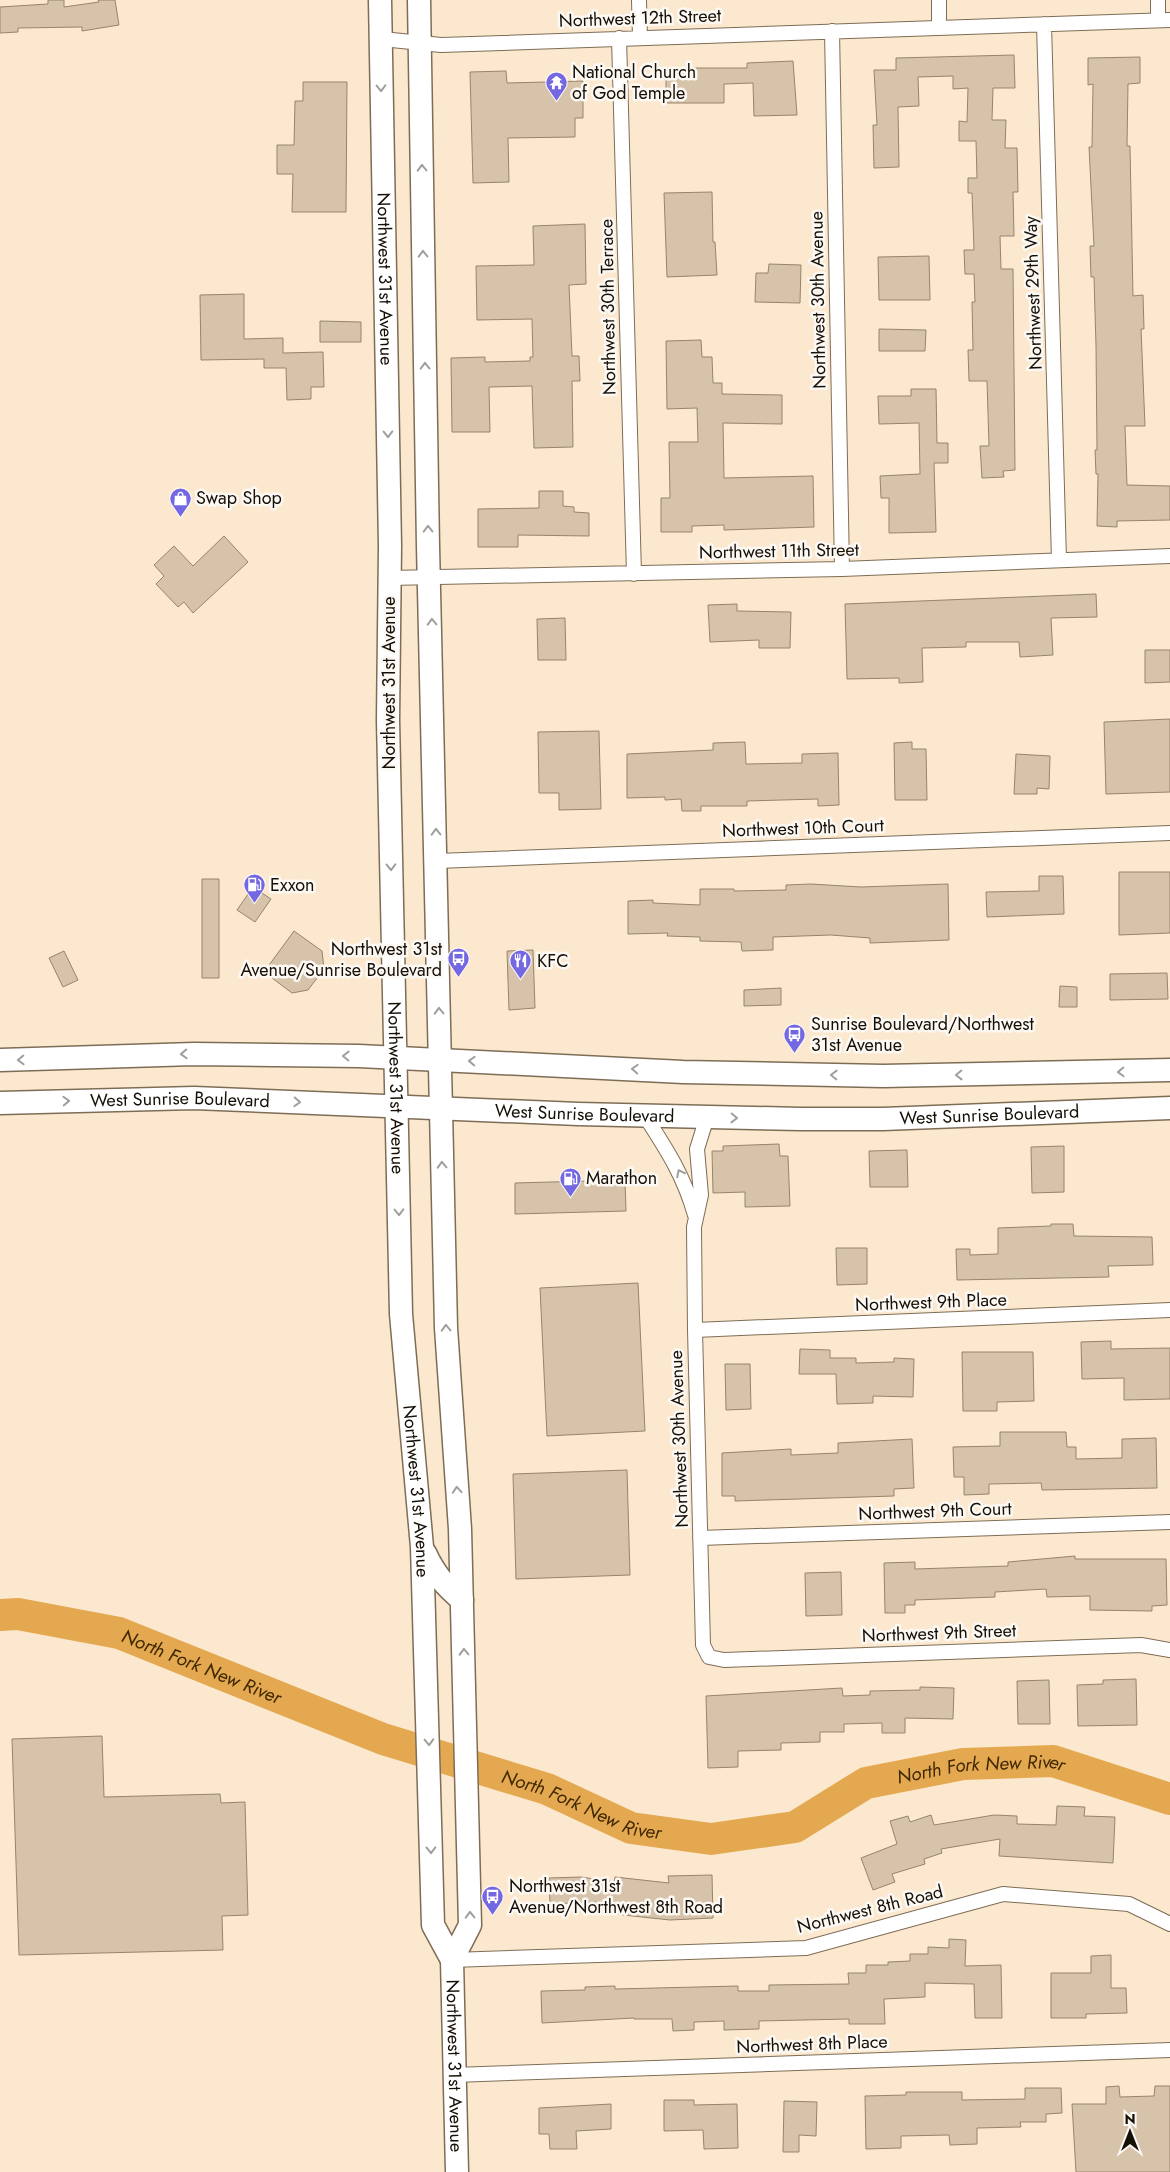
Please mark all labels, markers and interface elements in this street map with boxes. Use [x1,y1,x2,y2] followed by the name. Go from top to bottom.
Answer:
[558,2,722,34] street label: Northwest 12th Street
[572,59,696,106] place label: National Church of God Temple
[544,70,568,101] temple icon: National Church of God Temple
[376,84,387,92] one-way arrow
[417,164,427,172] one-way arrow
[371,192,400,366] street label: Northwest 31st Avenue
[803,211,833,389] street label: Northwest 30th Avenue
[1017,215,1049,370] street label: Northwest 29th Way
[593,219,623,395] street label: Northwest 30th Terrace
[418,250,429,258] one-way arrow
[420,362,430,370] one-way arrow
[383,430,393,438] one-way arrow
[196,485,282,511] place label: Swap Shop
[168,486,192,517] shop icon: Swap Shop
[423,524,433,532] one-way arrow
[699,537,860,565] street label: Northwest 11th Street
[376,597,402,769] street label: Northwest 31st Avenue
[426,618,437,626] one-way arrow
[722,812,885,844] street label: Northwest 10th Court
[431,827,441,835] one-way arrow
[386,864,396,871] one-way arrow
[270,872,315,898] place label: Exxon
[242,873,266,904] fuel station icon: Exxon
[241,936,443,983] place label: Northwest 31st Avenue/Sunrise Boulevard
[446,947,470,978] bus stop icon: Northwest 31st Avenue/Sunrise Boulevard
[537,948,569,974] place label: KFC
[509,949,533,980] restaurant icon: KFC
[381,1001,411,1175] street label: Northwest 31st Avenue
[434,1007,444,1015] one-way arrow
[811,1011,1034,1058] place label: Sunrise Boulevard/Northwest 31st Avenue
[783,1022,807,1053] bus stop icon: Sunrise Boulevard/Northwest 31st Avenue
[179,1049,187,1059] one-way arrow
[342,1051,350,1061] one-way arrow
[17,1054,25,1065] one-way arrow
[468,1056,476,1067] one-way arrow
[630,1064,638,1075] one-way arrow
[1117,1066,1125,1077] one-way arrow
[830,1070,838,1081] one-way arrow
[955,1070,962,1080] one-way arrow
[90,1085,270,1114] street label: West Sunrise Boulevard
[62,1096,70,1107] one-way arrow
[294,1097,302,1108] one-way arrow
[494,1098,675,1129] street label: West Sunrise Boulevard
[899,1098,1080,1131] street label: West Sunrise Boulevard
[731,1112,739,1123] one-way arrow
[437,1161,448,1169] one-way arrow
[586,1165,657,1191] place label: Marathon
[558,1166,582,1197] fuel station icon: Marathon
[676,1169,686,1178] one-way arrow
[393,1208,404,1216] one-way arrow
[855,1286,1007,1318] street label: Northwest 9th Place
[441,1324,452,1332] one-way arrow
[663,1350,695,1528] street label: Northwest 30th Avenue
[396,1404,436,1578] street label: Northwest 31st Avenue
[452,1486,463,1494] one-way arrow
[858,1495,1013,1527] street label: Northwest 9th Court
[861,1617,1017,1649] street label: Northwest 9th Street
[118,1622,287,1712] water label: North Fork New River
[459,1648,469,1656] one-way arrow
[423,1739,434,1747] one-way arrow
[894,1748,1071,1791] water label: North Fork New River
[498,1763,665,1846] water label: North Fork New River
[426,1846,436,1854] one-way arrow
[509,1873,723,1920] place label: Northwest 31st Avenue/Northwest 8th Road
[794,1878,946,1940] street label: Northwest 8th Road
[481,1884,505,1915] bus stop icon: Northwest 31st Avenue/Northwest 8th Road
[465,1911,475,1919] one-way arrow
[439,1979,470,2152] street label: Northwest 31st Avenue
[736,2028,888,2060] street label: Northwest 8th Place
[1105,2107,1155,2157] north arrow
[1124,2109,1136,2129] text: N

